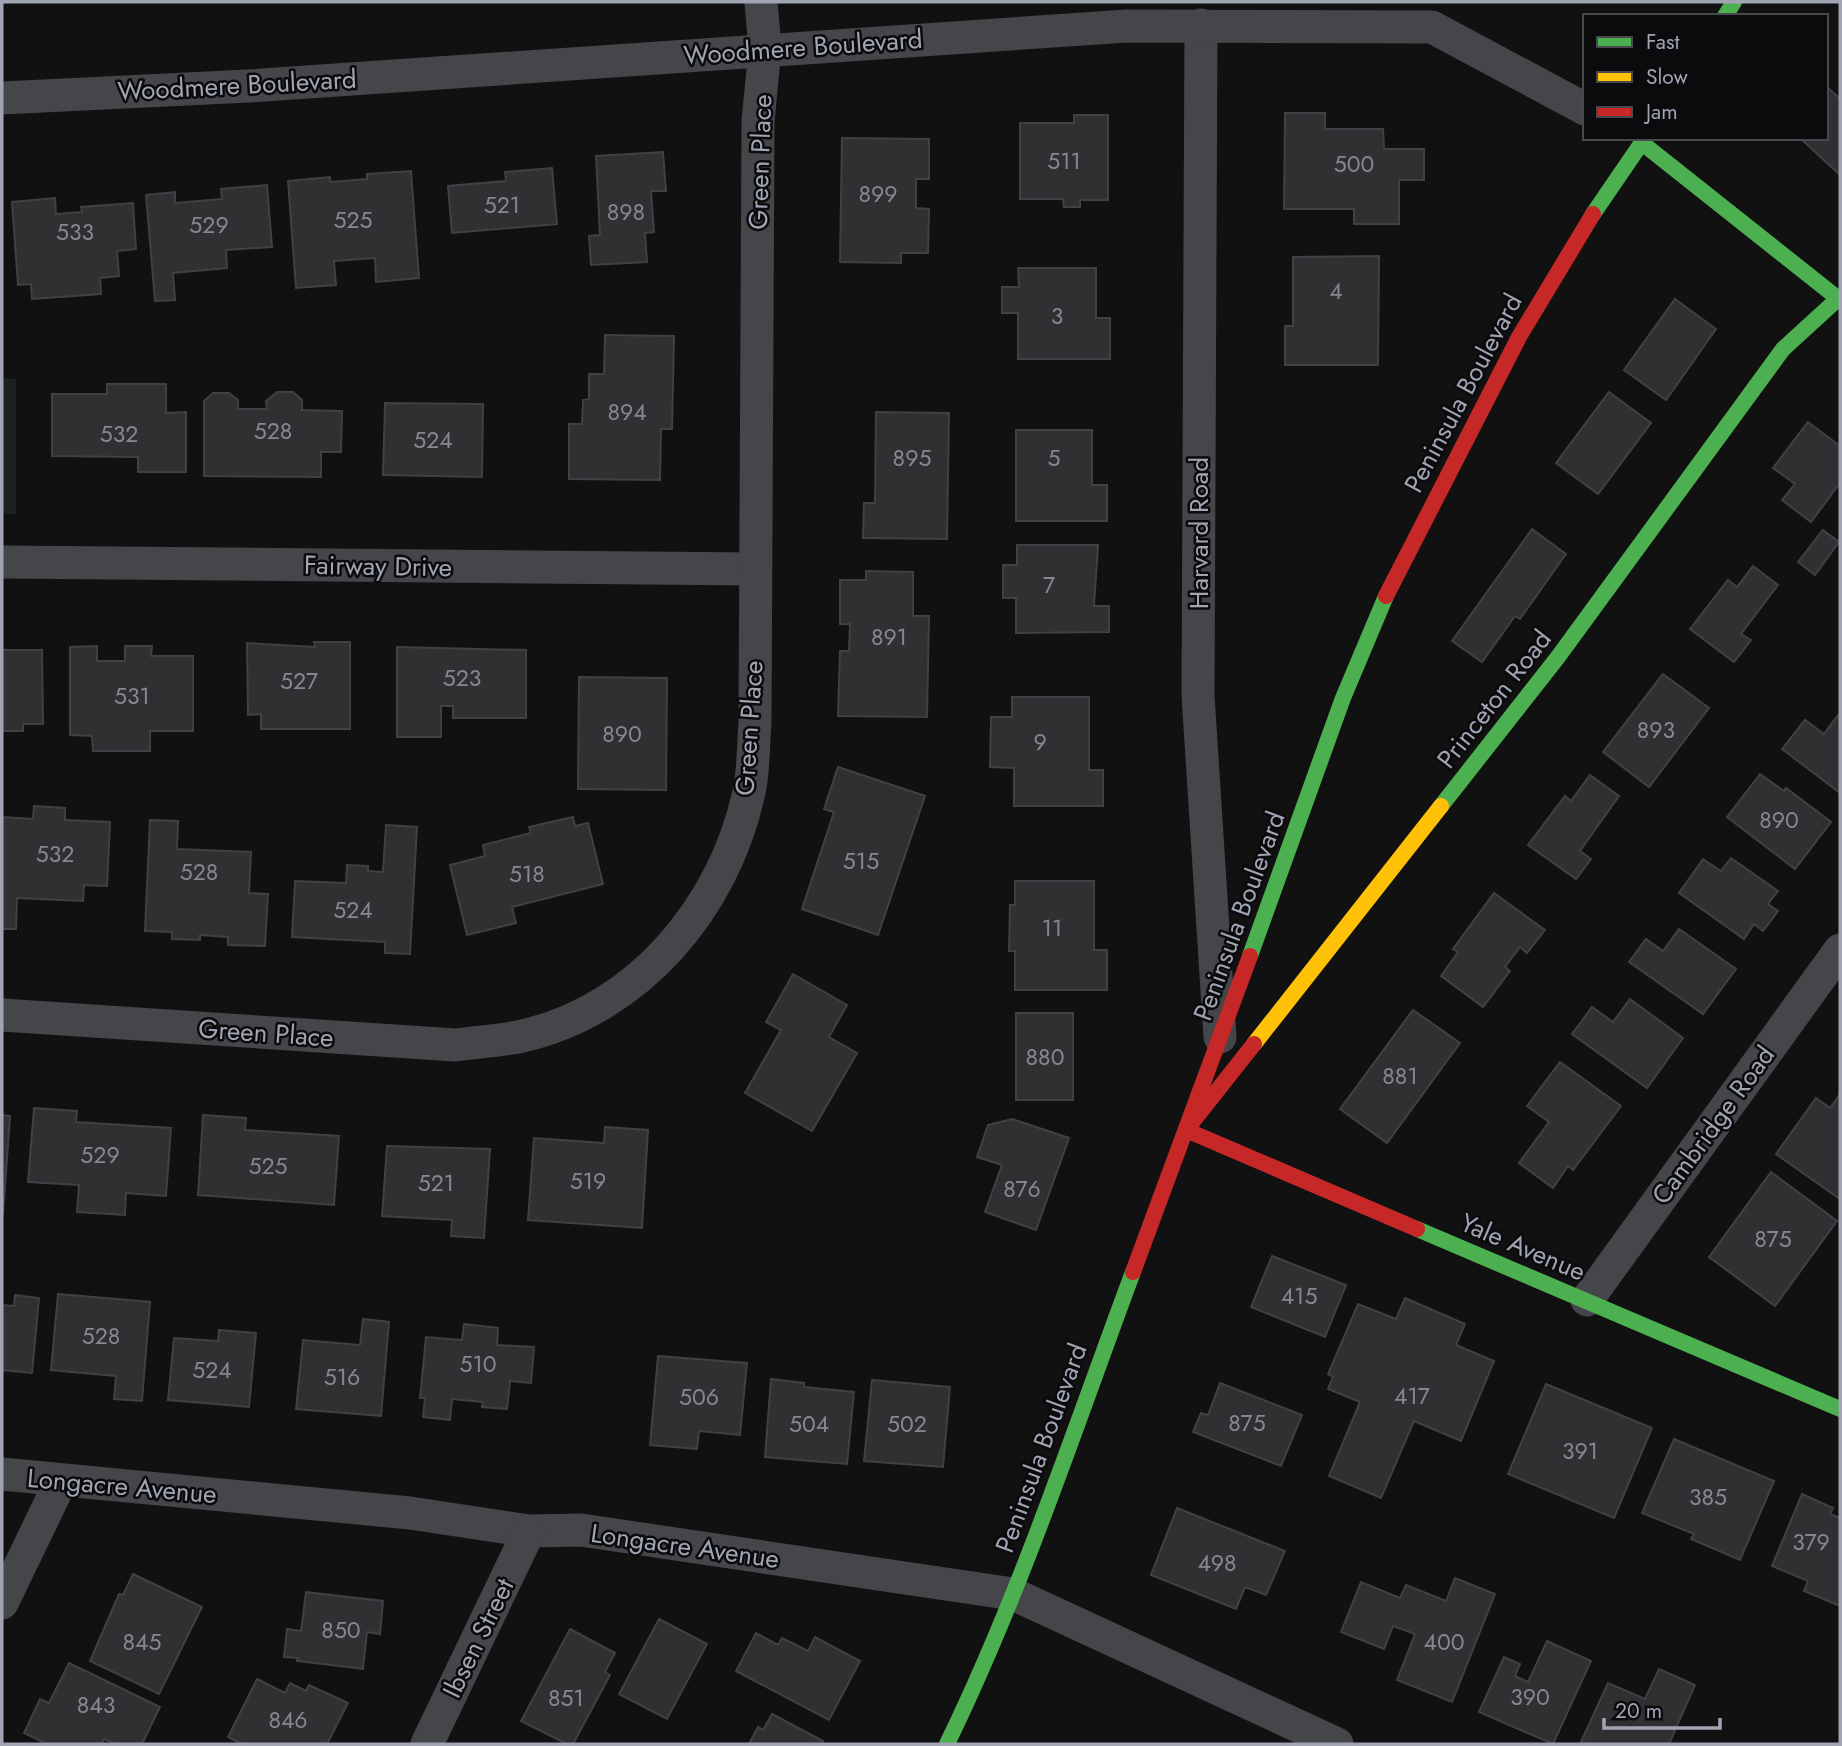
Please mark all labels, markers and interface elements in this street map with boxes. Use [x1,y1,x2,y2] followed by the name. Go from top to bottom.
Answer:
[1583,14,1828,140] legend
[682,20,924,74] street label: Woodmere Boulevard
[1646,27,1679,57] text: Fast
[117,60,357,110] street label: Woodmere Boulevard
[1646,62,1688,92] text: Slow
[739,94,781,230] street label: Green Place
[1643,97,1678,127] text: Jam
[1047,144,1081,178] house number: 511
[1334,147,1374,181] house number: 500
[858,177,898,211] house number: 899
[484,188,520,222] house number: 521
[607,195,645,229] house number: 898
[333,203,373,237] house number: 525
[189,208,229,242] house number: 529
[56,215,94,249] house number: 533
[1329,274,1343,308] house number: 4
[1394,287,1532,499] street label: Peninsula Boulevard
[1051,299,1063,333] house number: 3
[607,395,647,429] house number: 894
[254,414,292,448] house number: 528
[100,417,138,451] house number: 532
[413,423,453,457] house number: 524
[893,441,931,475] house number: 895
[1048,441,1061,475] house number: 5
[1180,457,1218,609] street label: Harvard Road
[304,546,452,586] street label: Fairway Drive
[1043,568,1055,602] house number: 7
[871,620,907,654] house number: 891
[1428,622,1560,776] street label: Princeton Road
[725,659,773,797] street label: Green Place
[443,661,481,695] house number: 523
[280,664,318,698] house number: 527
[114,679,150,713] house number: 531
[1637,713,1675,747] house number: 893
[602,717,642,751] house number: 890
[1033,725,1047,759] house number: 9
[1759,803,1799,837] house number: 890
[1183,806,1295,1026] street label: Peninsula Boulevard
[36,837,74,871] house number: 532
[843,844,879,878] house number: 515
[180,855,218,889] house number: 528
[509,857,545,891] house number: 518
[333,893,373,927] house number: 524
[1042,911,1062,945] house number: 11
[197,1009,335,1057] street label: Green Place
[1642,1038,1784,1212] street label: Cambridge Road
[1026,1040,1064,1074] house number: 880
[1382,1059,1418,1093] house number: 881
[80,1138,120,1172] house number: 529
[248,1149,288,1183] house number: 525
[570,1164,606,1198] house number: 519
[418,1166,454,1200] house number: 521
[1003,1172,1041,1206] house number: 876
[1455,1204,1591,1290] street label: Yale Avenue
[1754,1222,1792,1256] house number: 875
[1281,1279,1317,1313] house number: 415
[82,1319,120,1353] house number: 528
[985,1338,1097,1558] street label: Peninsula Boulevard
[459,1347,497,1381] house number: 510
[192,1353,232,1387] house number: 524
[324,1360,360,1394] house number: 516
[1394,1379,1430,1413] house number: 417
[679,1380,719,1414] house number: 506
[1228,1406,1266,1440] house number: 875
[789,1407,829,1441] house number: 504
[887,1407,927,1441] house number: 502
[1562,1434,1598,1468] house number: 391
[26,1459,218,1513] street label: Longacre Avenue
[1689,1480,1727,1514] house number: 385
[588,1514,782,1578] street label: Longacre Avenue
[1792,1525,1830,1559] house number: 379
[1197,1546,1237,1580] house number: 498
[433,1571,524,1704] street label: Ibsen Street
[321,1613,361,1647] house number: 850
[123,1625,161,1659] house number: 845
[1423,1625,1465,1659] house number: 400
[1510,1680,1550,1714] house number: 390
[548,1681,584,1715] house number: 851
[1604,1686,1720,1730] scale bar
[77,1688,115,1722] house number: 843
[1615,1696,1662,1726] text: 20 m
[268,1703,308,1737] house number: 846

